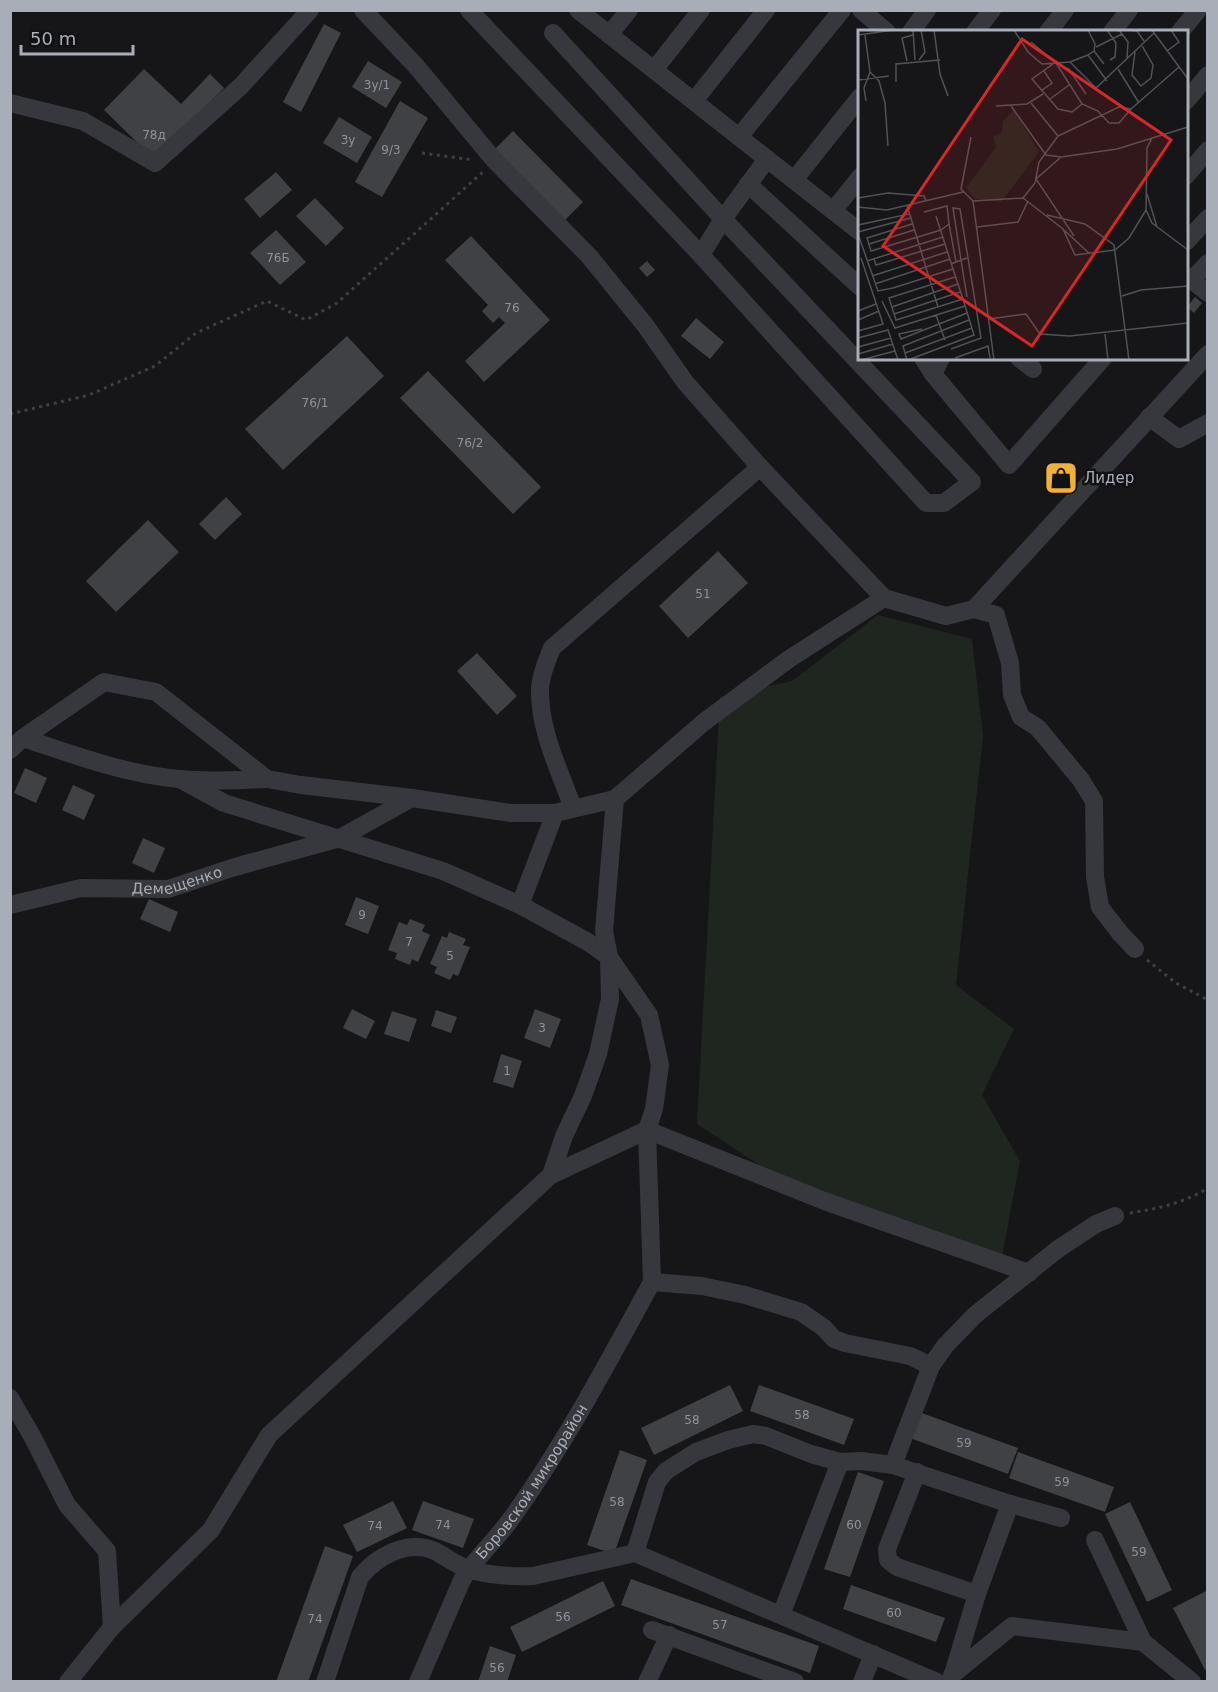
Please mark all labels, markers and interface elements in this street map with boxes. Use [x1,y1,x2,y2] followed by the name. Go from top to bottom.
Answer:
[21,18,134,56] scale bar
[30,28,76,49] text: 50 m
[858,30,1188,360] inset map
[364,78,390,92] house number: 3у/1
[142,128,166,142] house number: 78д
[341,133,355,147] house number: 3у
[381,143,401,157] house number: 9/3
[266,251,290,265] house number: 76Б
[504,301,520,315] house number: 76
[302,396,328,410] house number: 76/1
[457,436,483,450] house number: 76/2
[1043,460,1079,496] shop icon: Лидер
[1084,469,1134,487] place label: Лидер
[695,587,711,601] house number: 51
[131,863,224,899] street label: Демещенко
[358,908,366,922] house number: 9
[405,935,413,949] house number: 7
[446,949,454,963] house number: 5
[538,1021,546,1035] house number: 3
[503,1064,511,1078] house number: 1
[472,1401,591,1563] street label: Боровской микрорайон
[794,1408,810,1422] house number: 58
[684,1413,700,1427] house number: 58
[956,1436,972,1450] house number: 59
[1054,1475,1070,1489] house number: 59
[609,1495,625,1509] house number: 58
[435,1518,451,1532] house number: 74
[846,1518,862,1532] house number: 60
[367,1519,383,1533] house number: 74
[1131,1545,1147,1559] house number: 59
[886,1606,902,1620] house number: 60
[555,1610,571,1624] house number: 56
[307,1612,323,1626] house number: 74
[712,1618,728,1632] house number: 57
[489,1661,505,1675] house number: 56

